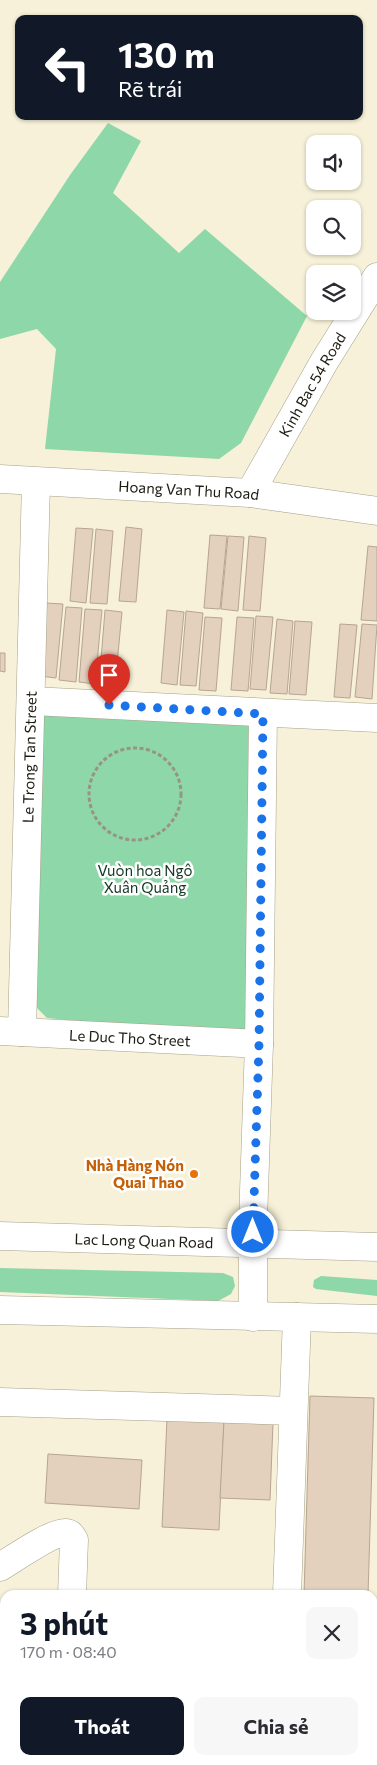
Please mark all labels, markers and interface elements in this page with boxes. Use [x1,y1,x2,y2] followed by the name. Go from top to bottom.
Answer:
[118,32,215,75] text: 130 m
[35,35,100,100] icon: left
[118,75,183,102] text: Rẽ trái
[306,135,361,320] map controls
[306,135,361,190] button: sound
[306,200,361,255] button: search
[306,265,361,320] button: layers
[275,329,349,440] street label: Kinh Bac 54 Road
[118,477,260,503] street label: Hoang Van Thu Road
[88,654,130,705] pin
[95,661,123,689] icon: arrive
[18,691,40,823] street label: Le Trong Tan Street
[98,861,192,896] park label: Vuòn hoa Ngô Xuân Quảng
[69,1025,191,1050] street label: Le Duc Tho Street
[86,1156,184,1191] place label: Nhà Hàng Nón Quai Thao
[188,1168,200,1180] marker: Nhà Hàng Nón Quai Thao
[226,1205,278,1257] position arrow
[74,1229,214,1251] street label: Lac Long Quan Road
[20,1604,108,1641] text: 3 phút
[306,1607,358,1659] button: close
[20,1642,117,1661] text: 170 m · 08:40
[20,1697,184,1755] button: Thoát
[194,1697,358,1755] button: Chia sẻ

